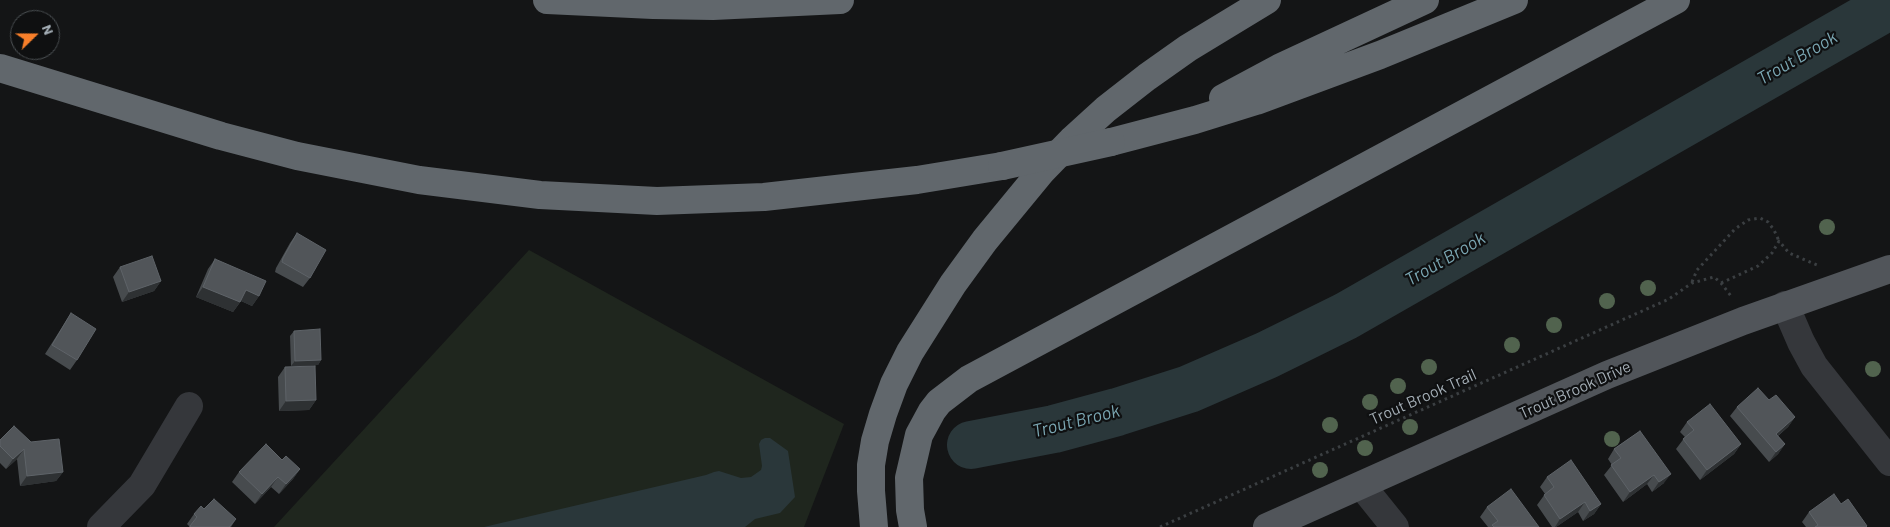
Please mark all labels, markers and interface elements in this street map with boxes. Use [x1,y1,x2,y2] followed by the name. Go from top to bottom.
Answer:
[10,10,60,60] north arrow
[39,22,58,37] text: N
[1753,26,1841,90] water label: Trout Brook
[1401,227,1489,291] water label: Trout Brook
[1516,357,1634,423] street label: Trout Brook Drive
[1367,365,1479,429] street label: Trout Brook Trail
[1030,400,1122,442] water label: Trout Brook

